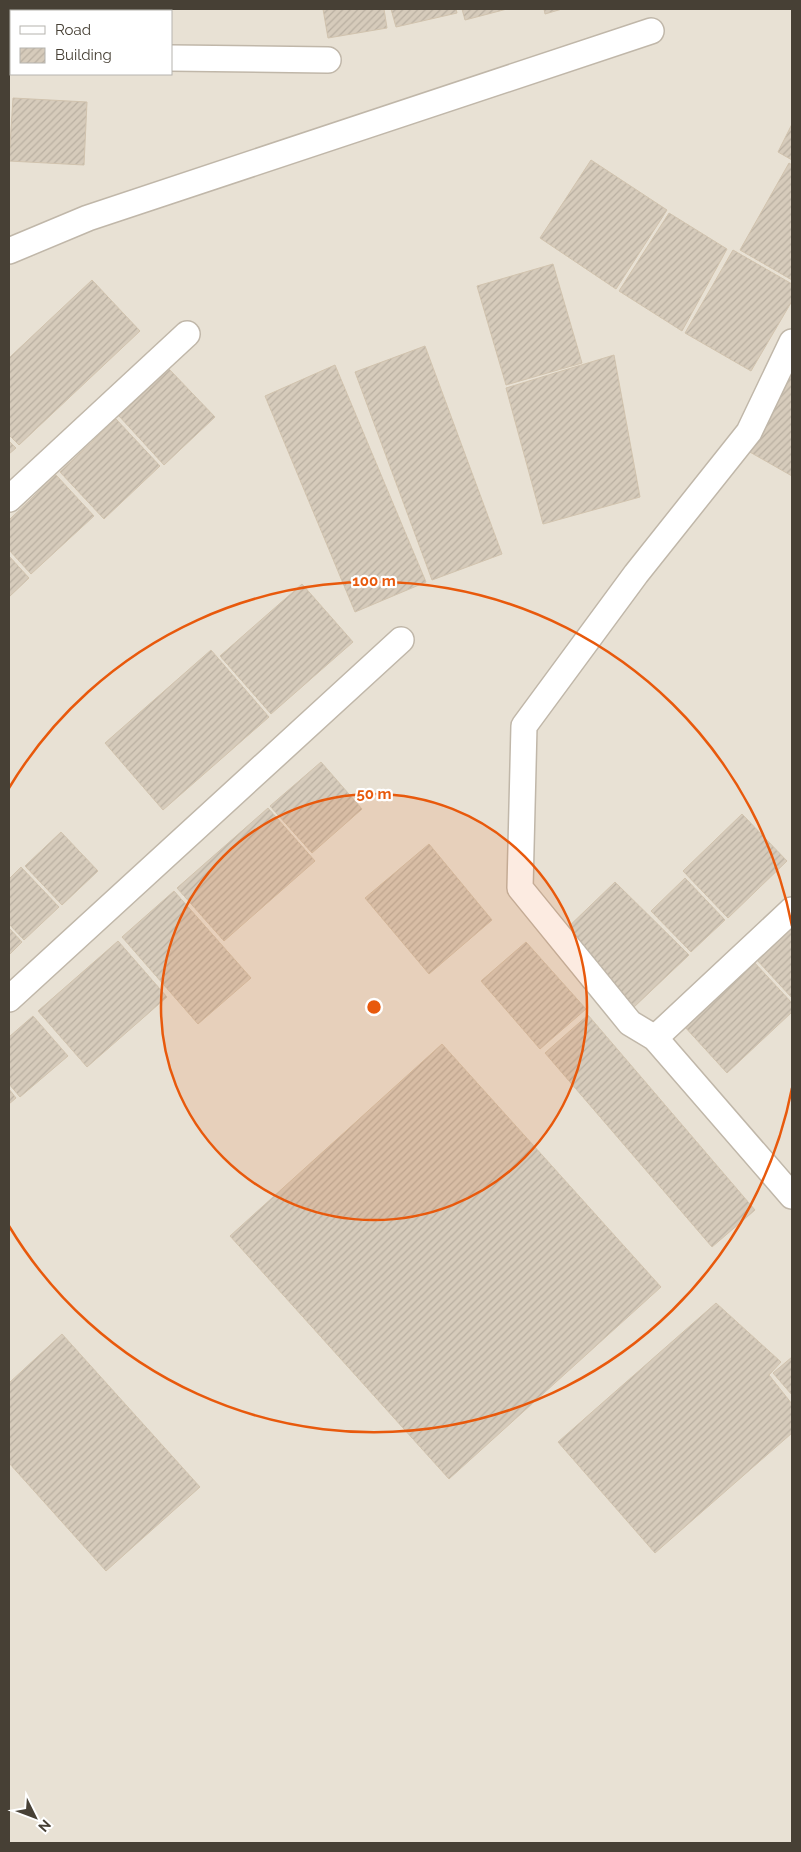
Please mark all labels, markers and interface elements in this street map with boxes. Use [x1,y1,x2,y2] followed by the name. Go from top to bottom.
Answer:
[10,10,172,75] legend
[55,21,91,39] text: Road
[55,46,112,64] text: Building
[352,572,396,590] text: 100 m
[356,785,392,803] text: 50 m
[365,998,383,1016] centre of rings
[10,1792,60,1842] north arrow
[35,1816,54,1835] text: N

